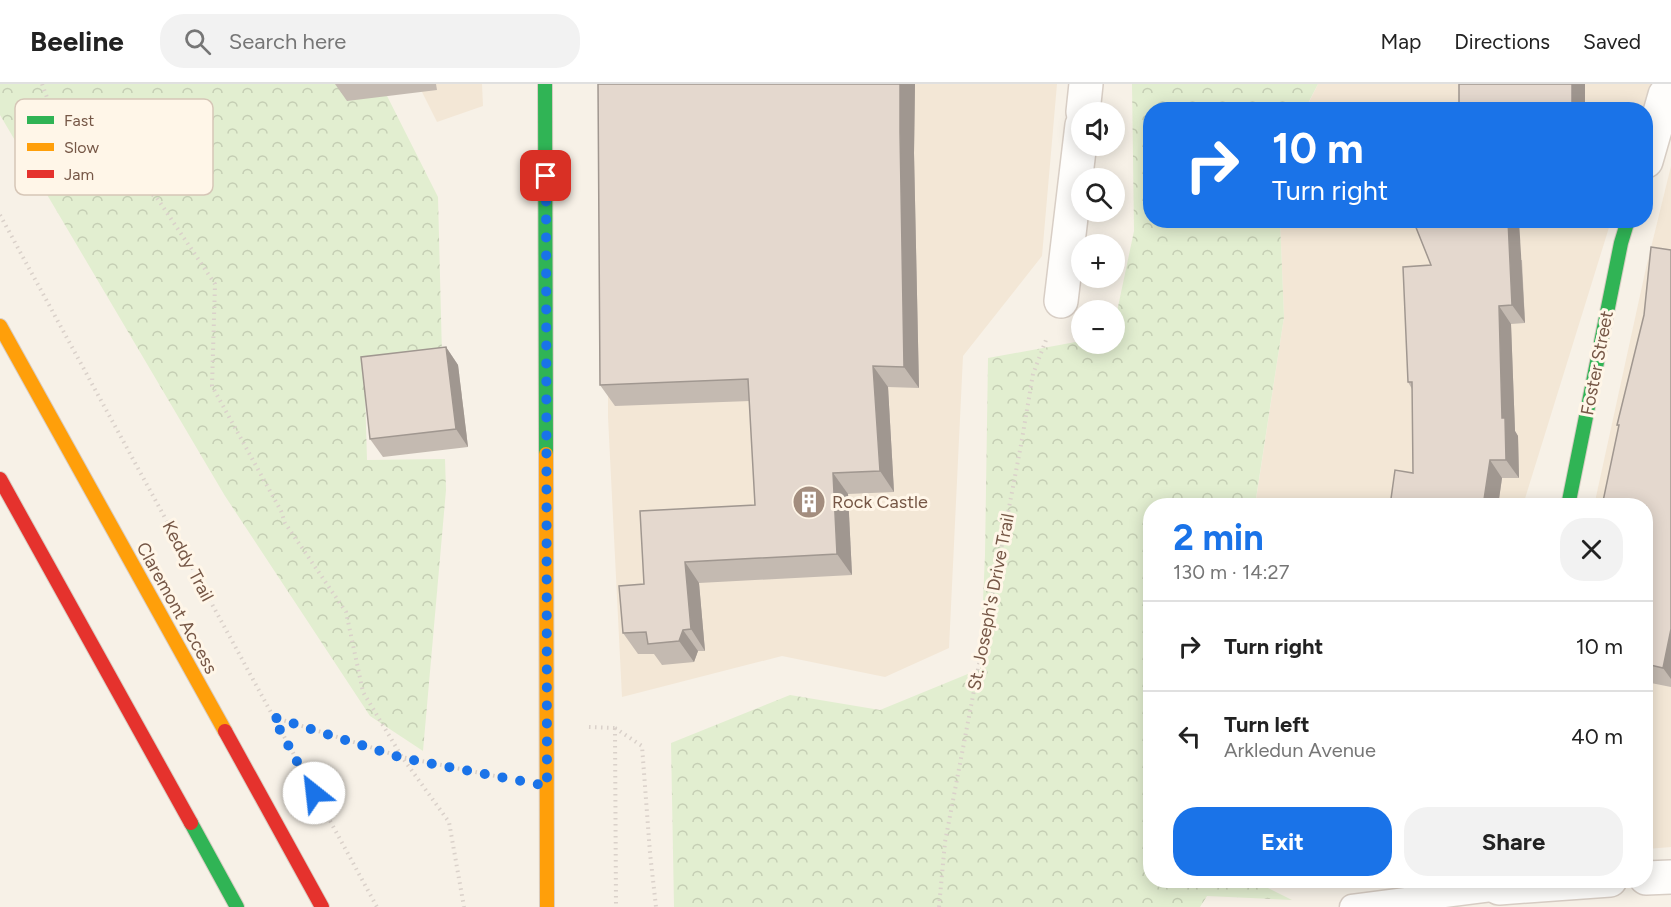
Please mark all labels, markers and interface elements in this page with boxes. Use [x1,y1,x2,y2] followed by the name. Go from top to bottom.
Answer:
[160,14,580,68] search box
[30,24,124,58] text: Beeline
[181,25,214,58] icon: search
[229,28,346,55] text: Search here
[1380,29,1421,54] text: Map
[1454,29,1550,54] text: Directions
[1583,29,1641,54] text: Saved
[15,99,213,195] legend
[1071,102,1125,354] map controls
[1071,102,1125,156] button: sound
[64,111,94,130] text: Fast
[1272,123,1364,174] text: 10 m
[1173,126,1251,204] icon: right
[64,138,99,157] text: Slow
[520,150,571,201] pin
[529,159,562,192] icon: arrive
[64,165,94,184] text: Jam
[1071,168,1125,222] button: search
[1272,174,1388,207] text: Turn right
[1071,234,1125,288] button: +
[1071,300,1125,354] button: −
[1576,309,1618,417] street label: Foster Street
[791,484,827,520] building icon: Rock Castle
[832,491,928,513] place label: Rock Castle
[963,512,1019,692] street label: St. Joseph's Drive Trail
[1173,516,1264,559] text: 2 min
[158,517,218,605] street label: Keddy Trail
[1560,518,1623,581] button: close
[132,538,222,678] street label: Claremont Access
[1173,560,1290,584] text: 130 m · 14:27
[1173,630,1206,663] icon: right
[1224,633,1323,660] text: Turn right
[1576,633,1623,660] text: 10 m
[1224,711,1310,738] text: Turn left
[1173,720,1206,753] icon: left
[1571,723,1623,750] text: 40 m
[1224,738,1376,762] text: Arkledun Avenue
[282,761,346,825] position arrow
[1173,807,1392,876] button: Exit
[1404,807,1623,876] button: Share

